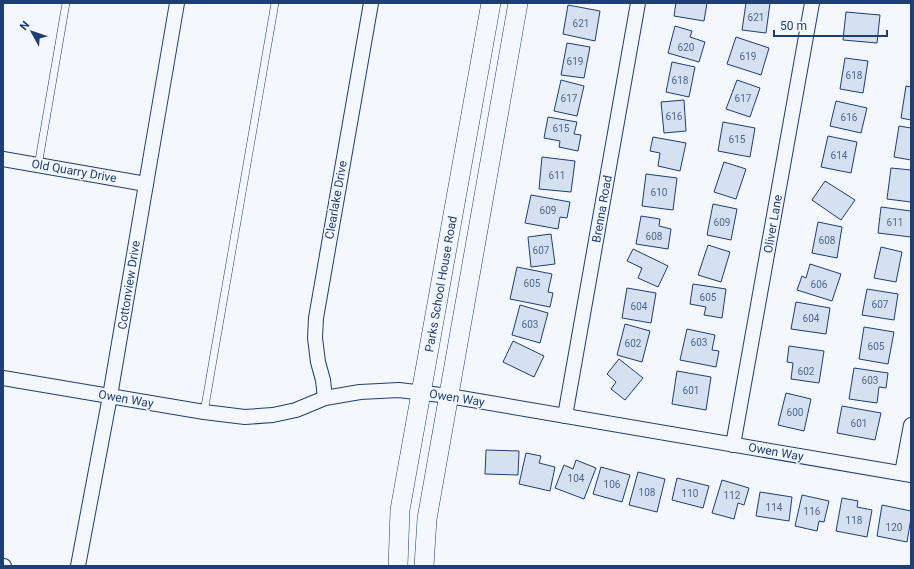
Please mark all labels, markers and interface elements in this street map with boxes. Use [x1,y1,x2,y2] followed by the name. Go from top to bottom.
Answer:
[12,12,52,52] north arrow
[748,12,764,23] house number: 621
[774,12,887,38] scale bar
[573,18,589,29] house number: 621
[17,19,32,33] text: N
[780,19,807,33] text: 50 m
[678,42,695,53] house number: 620
[740,51,756,62] house number: 619
[567,56,583,67] house number: 619
[846,70,863,81] house number: 618
[672,75,689,86] house number: 618
[561,93,578,104] house number: 617
[735,93,752,104] house number: 617
[666,111,683,122] house number: 616
[841,112,858,123] house number: 616
[553,123,570,134] house number: 615
[729,134,746,145] house number: 615
[831,150,848,161] house number: 614
[30,157,118,185] street label: Old Quarry Drive
[322,160,350,240] street label: Clearlake Drive
[549,170,565,181] house number: 611
[589,174,615,244] street label: Brenna Road
[651,187,668,198] house number: 610
[761,194,785,254] street label: Oliver Lane
[540,205,556,216] house number: 609
[422,215,460,353] street label: Parks School House Road
[714,217,730,228] house number: 609
[887,217,903,228] house number: 611
[646,231,663,242] house number: 608
[819,235,836,246] house number: 608
[115,240,143,330] street label: Cottonview Drive
[533,245,550,256] house number: 607
[524,278,541,289] house number: 605
[811,279,828,290] house number: 606
[700,292,717,303] house number: 605
[872,299,889,310] house number: 607
[631,301,648,312] house number: 604
[803,313,820,324] house number: 604
[522,319,538,330] house number: 603
[691,337,707,348] house number: 603
[625,338,642,349] house number: 602
[868,341,885,352] house number: 605
[798,366,815,377] house number: 602
[862,375,878,386] house number: 603
[683,385,699,396] house number: 601
[97,387,155,411] street label: Owen Way
[428,387,486,409] street label: Owen Way
[787,407,804,418] house number: 600
[851,418,867,429] house number: 601
[747,440,805,464] street label: Owen Way
[568,473,585,484] house number: 104
[604,479,621,490] house number: 106
[639,487,656,498] house number: 108
[682,488,699,499] house number: 110
[724,490,741,501] house number: 112
[766,502,783,513] house number: 114
[804,506,821,517] house number: 116
[846,515,863,526] house number: 118
[886,522,903,533] house number: 120

